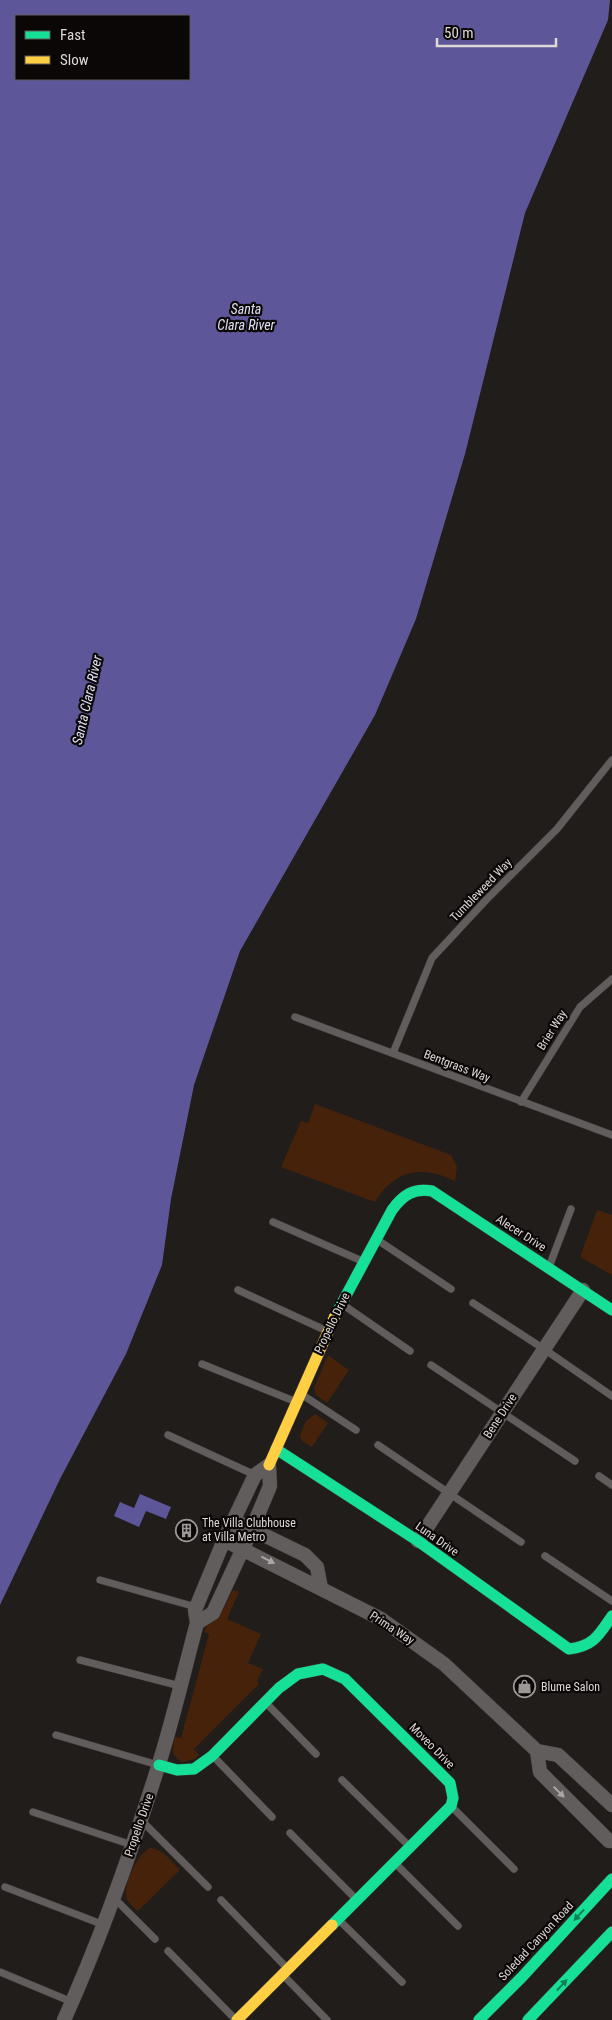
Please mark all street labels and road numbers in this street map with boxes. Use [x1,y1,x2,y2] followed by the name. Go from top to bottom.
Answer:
[447,856,515,924] street label: Tumbleweed Way
[534,1007,570,1053] street label: Brier Way
[422,1047,492,1085] street label: Bentgrass Way
[493,1212,549,1255] street label: Alecer Drive
[311,1290,353,1356] street label: Propello Drive
[480,1391,520,1441] street label: Bene Drive
[413,1519,462,1559] street label: Luna Drive
[367,1608,417,1648] street label: Prima Way
[406,1720,458,1772] street label: Moveo Drive
[122,1791,156,1858] street label: Propello Drive
[496,1899,576,1983] street label: Soledad Canyon Road

